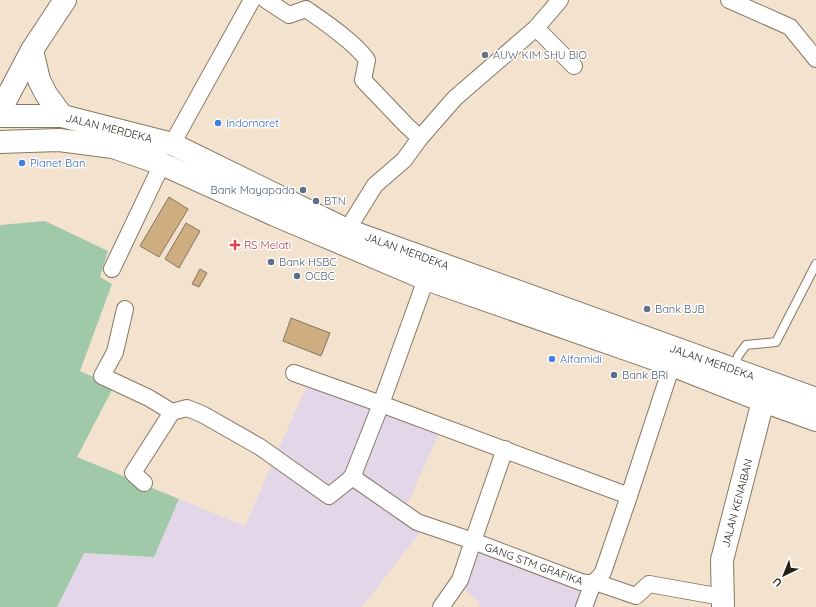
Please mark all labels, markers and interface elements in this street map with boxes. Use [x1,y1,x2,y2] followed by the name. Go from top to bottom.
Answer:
[493,48,587,62] place label: AUW KIM SHU BIO
[480,50,490,60] marker: AUW KIM SHU BIO
[64,110,154,146] street label: JALAN MERDEKA
[226,116,279,130] place label: Indomaret
[213,118,223,128] marker: Indomaret
[30,156,85,170] place label: Planet Ban
[17,158,27,168] marker: Planet Ban
[211,183,295,197] place label: Bank Mayapada
[298,185,308,195] marker: Bank Mayapada
[324,194,346,208] place label: BTN
[311,196,321,206] marker: BTN
[363,229,451,273] street label: JALAN MERDEKA
[244,238,291,252] place label: RS Melati
[229,239,241,251] marker: RS Melati
[279,255,337,269] place label: Bank HSBC
[266,257,276,267] marker: Bank HSBC
[305,269,335,283] place label: OCBC
[292,271,302,281] marker: OCBC
[655,302,705,316] place label: Bank BJB
[642,304,652,314] marker: Bank BJB
[668,341,756,383] street label: JALAN MERDEKA
[560,352,602,366] place label: Alfamidi
[547,354,557,364] marker: Alfamidi
[622,368,668,382] place label: Bank BRI
[609,370,619,380] marker: Bank BRI
[718,457,756,549] street label: JALAN KENAIBAN
[483,540,585,588] street label: GANG STM GRAFIKA
[764,555,804,595] north arrow
[770,575,785,590] text: U

